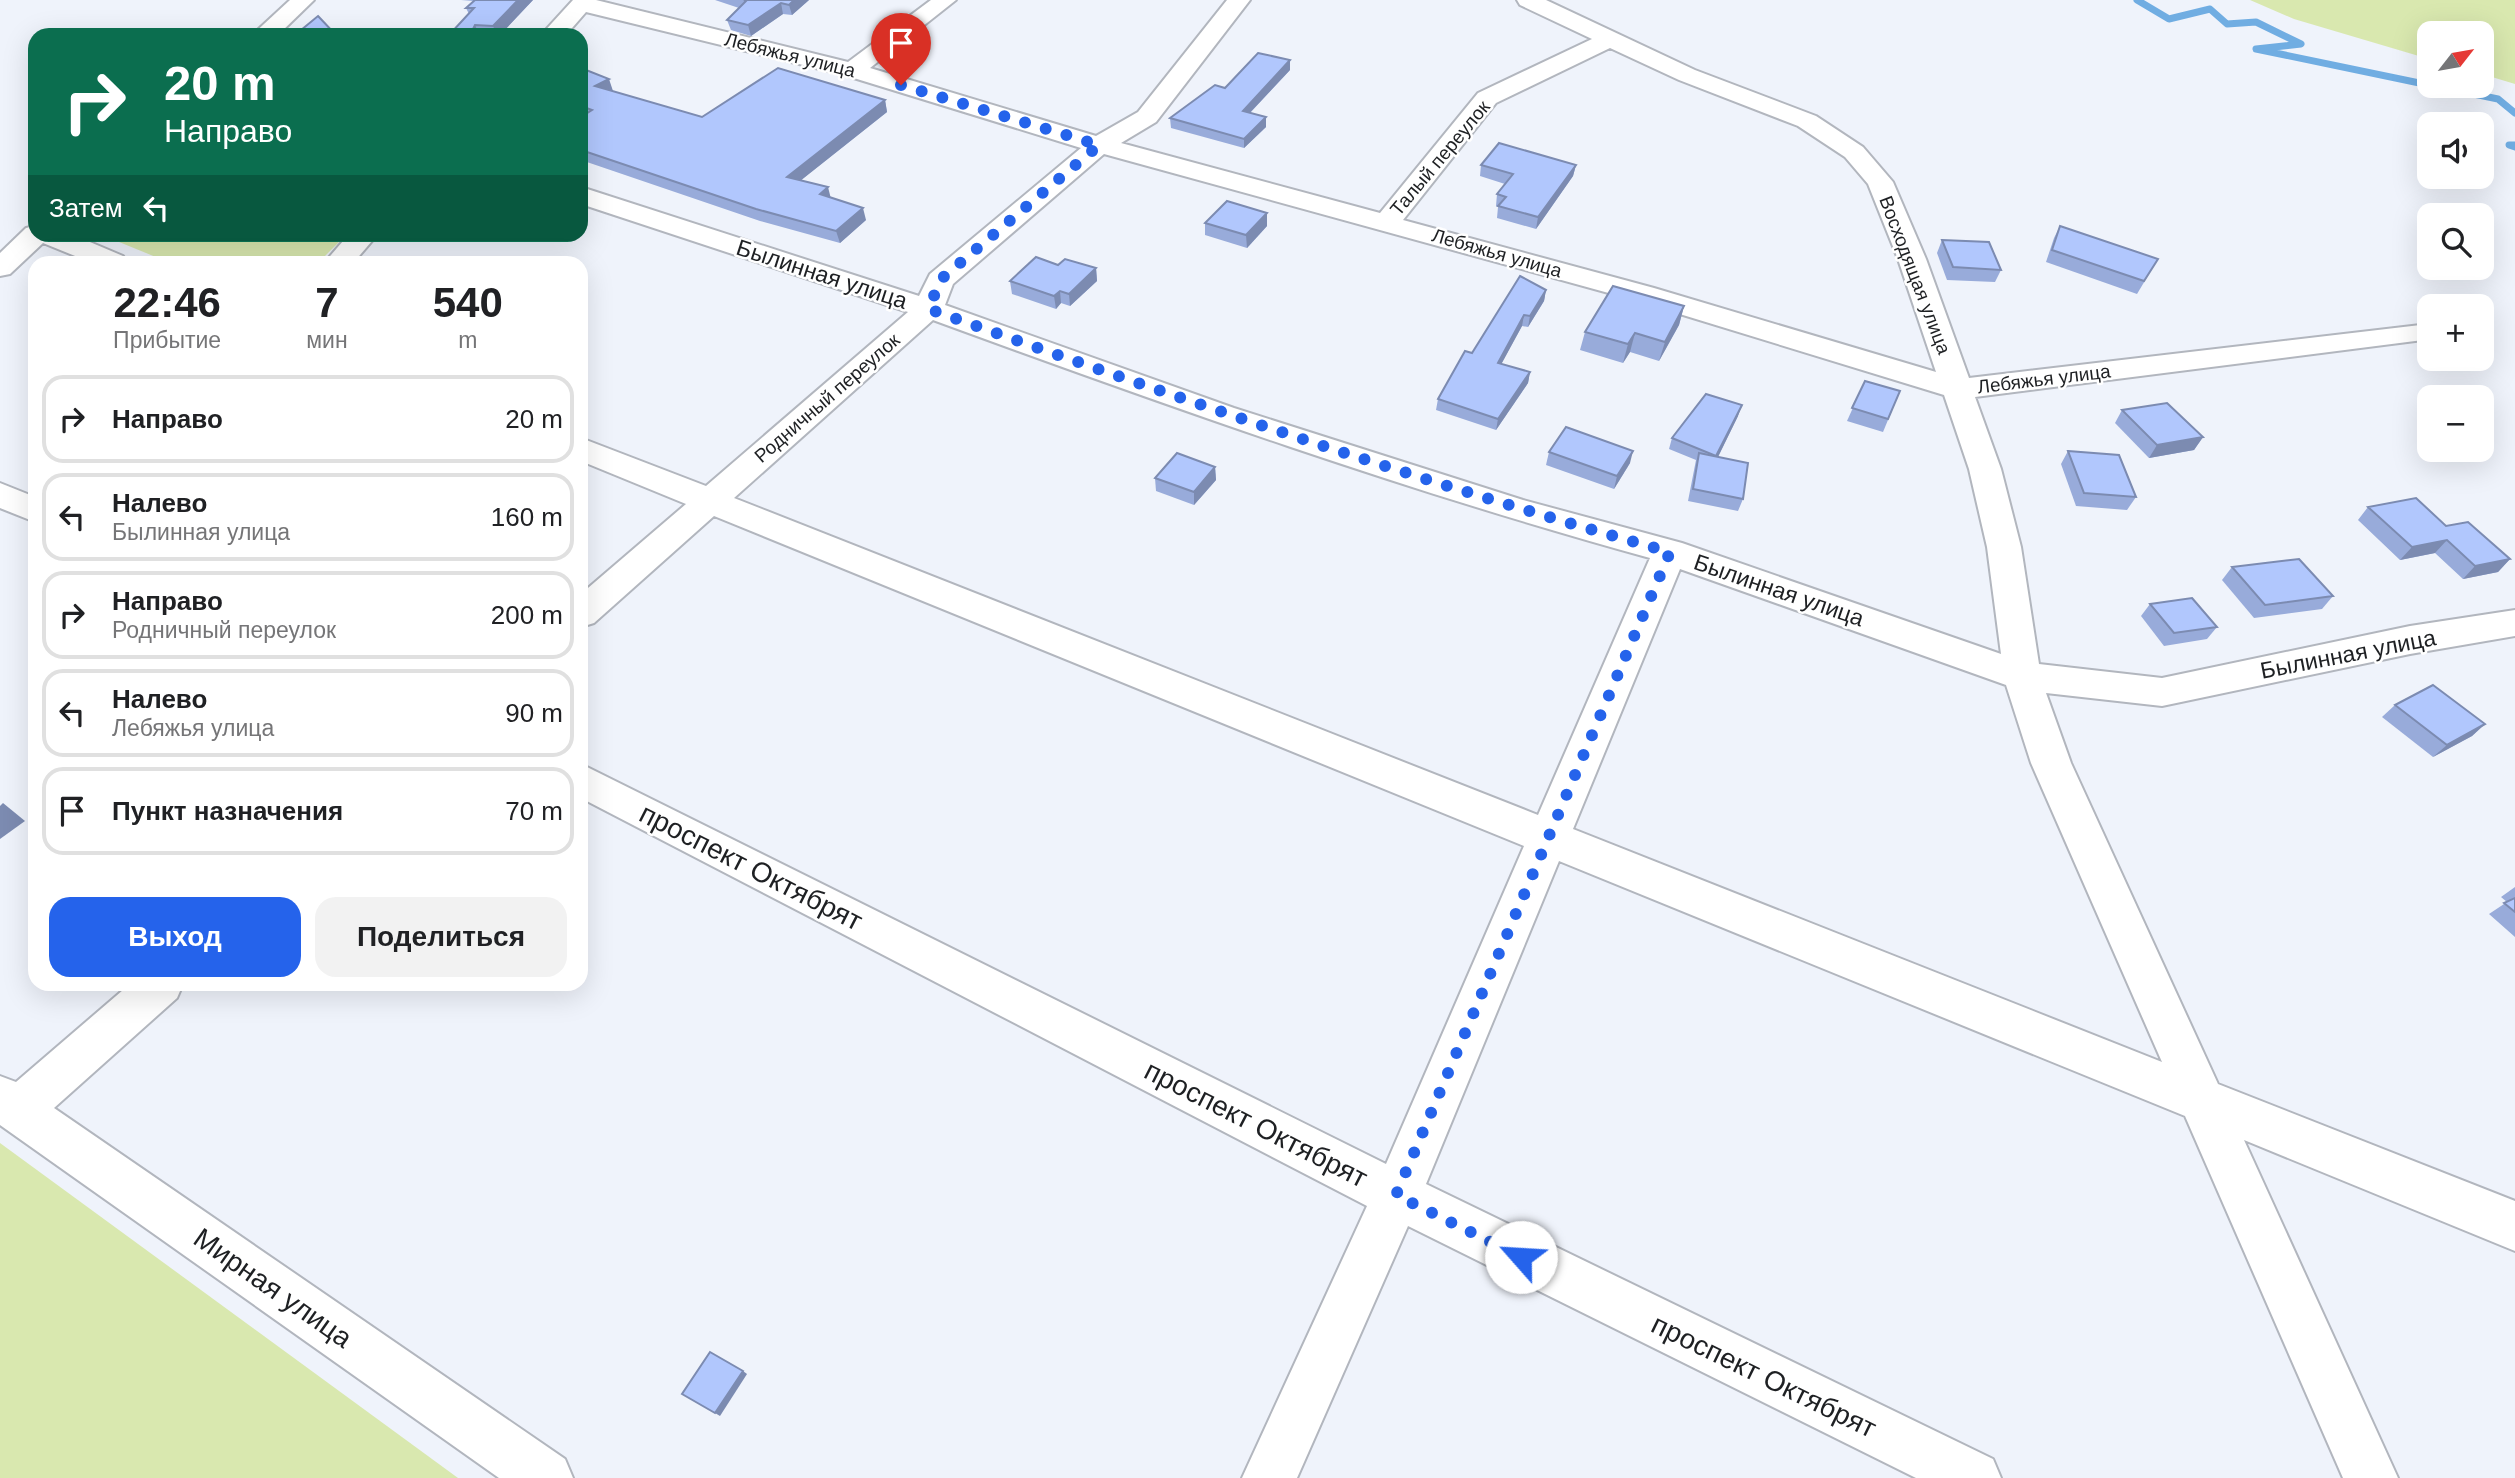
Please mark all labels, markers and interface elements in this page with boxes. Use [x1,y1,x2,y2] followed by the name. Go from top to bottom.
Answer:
[871,13,931,85] pin
[2417,21,2494,98] north arrow
[2417,21,2494,462] map controls
[882,24,920,62] icon: arrive
[722,29,858,81] street label: Лебяжья улица
[49,56,140,147] icon: right
[164,56,276,110] text: 20 m
[1386,96,1494,220] street label: Талый переулок
[2417,112,2494,189] button: sound
[164,113,292,149] text: Направо
[137,189,175,227] icon: left
[49,193,123,223] text: Затем
[1875,193,1955,357] street label: Восходящая улица
[2417,203,2494,280] button: search
[1430,224,1565,282] street label: Лебяжья улица
[733,234,911,314] street label: Былинная улица
[113,279,221,326] text: 22:46
[315,279,339,326] text: 7
[433,279,503,326] text: 540
[2417,294,2494,371] button: +
[113,327,221,353] text: Прибытие
[306,327,348,353] text: мин
[458,327,477,353] text: m
[750,329,904,467] street label: Родничный переулок
[1976,360,2112,398] street label: Лебяжья улица
[2417,385,2494,462] button: −
[53,400,91,438] icon: right
[112,404,223,434] text: Направо
[505,404,563,434] text: 20 m
[112,488,207,518] text: Налево
[53,498,91,536] icon: left
[491,502,563,532] text: 160 m
[112,519,290,545] text: Былинная улица
[1691,549,1868,631] street label: Былинная улица
[112,586,223,616] text: Направо
[53,596,91,634] icon: right
[491,600,563,630] text: 200 m
[112,617,336,643] text: Родничный переулок
[2258,624,2438,684] street label: Былинная улица
[112,684,207,714] text: Налево
[53,694,91,732] icon: left
[505,698,563,728] text: 90 m
[112,715,274,741] text: Лебяжья улица
[53,792,91,830] icon: arrive
[112,796,343,826] text: Пункт назначения
[505,796,563,826] text: 70 m
[634,797,868,937] street label: проспект Октябрят
[49,897,301,977] button: Выход
[315,897,567,977] button: Поделиться
[1139,1054,1373,1194] street label: проспект Октябрят
[1484,1220,1558,1294] position arrow
[188,1222,358,1354] street label: Мирная улица
[1647,1308,1881,1444] street label: проспект Октябрят

